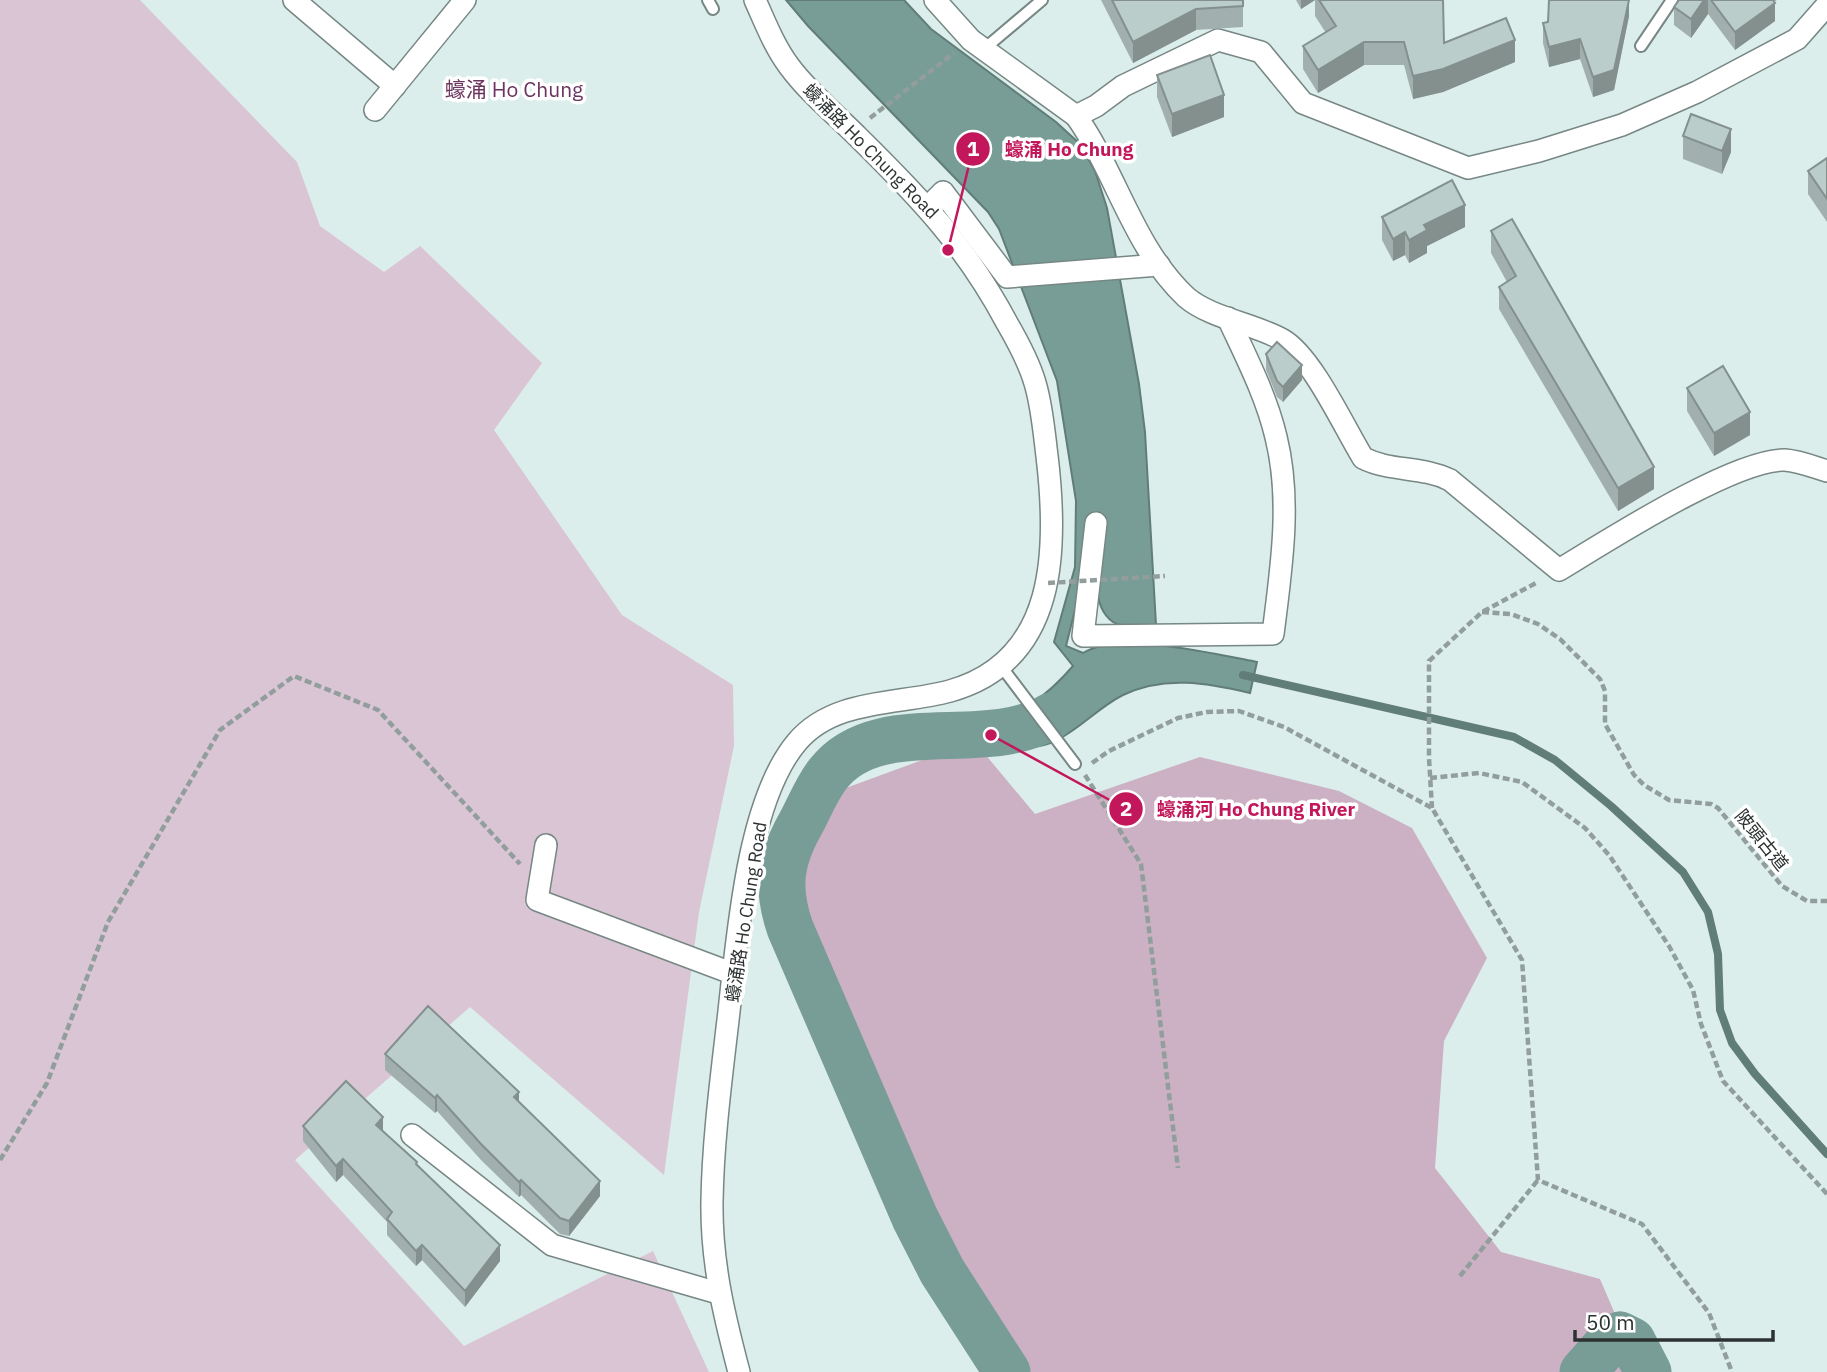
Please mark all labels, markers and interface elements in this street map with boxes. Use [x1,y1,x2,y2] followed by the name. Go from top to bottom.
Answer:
[445,75,583,103] district label: 蠔涌 Ho Chung
[798,78,944,224] street label: 蠔涌路 Ho Chung Road
[956,129,1147,169] callout: 蠔涌 Ho Chung
[967,134,980,162] text: 1
[1005,137,1134,161] text: 蠔涌 Ho Chung
[1108,789,1370,829] callout: 蠔涌河 Ho Chung River
[1120,794,1132,822] text: 2
[1157,797,1356,821] text: 蠔涌河 Ho Chung River
[1730,805,1794,875] street label: 陂頭古道
[720,820,772,1004] street label: 蠔涌路 Ho Chung Road
[1575,1298,1773,1342] scale bar
[1586,1308,1635,1336] text: 50 m

